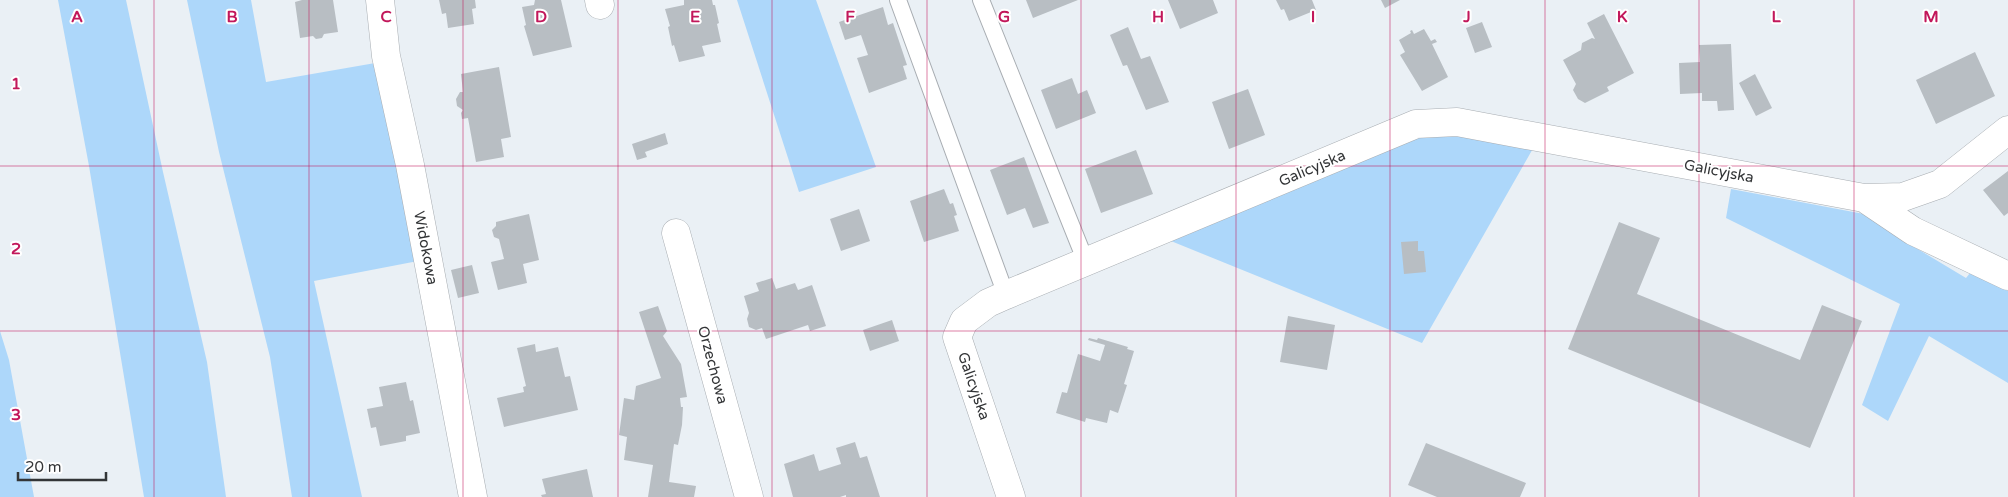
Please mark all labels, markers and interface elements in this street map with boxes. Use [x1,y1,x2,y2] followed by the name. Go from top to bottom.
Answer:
[71,7,83,27] text: A
[226,7,238,27] text: B
[380,7,392,27] text: C
[535,7,547,27] text: D
[690,7,700,27] text: E
[845,7,855,27] text: F
[998,7,1010,27] text: G
[1152,7,1164,27] text: H
[1311,7,1315,27] text: I
[1462,7,1471,27] text: J
[1617,7,1628,27] text: K
[1771,7,1781,27] text: L
[1923,7,1939,27] text: M
[11,74,21,94] text: 1
[1276,146,1348,190] street label: Galicyjska
[1683,155,1755,187] street label: Galicyjska
[410,210,442,286] street label: Widokowa
[11,239,21,259] text: 2
[694,324,732,406] street label: Orzechowa
[954,350,994,422] street label: Galicyjska
[11,405,21,425] text: 3
[18,450,105,482] scale bar
[25,458,62,476] text: 20 m

